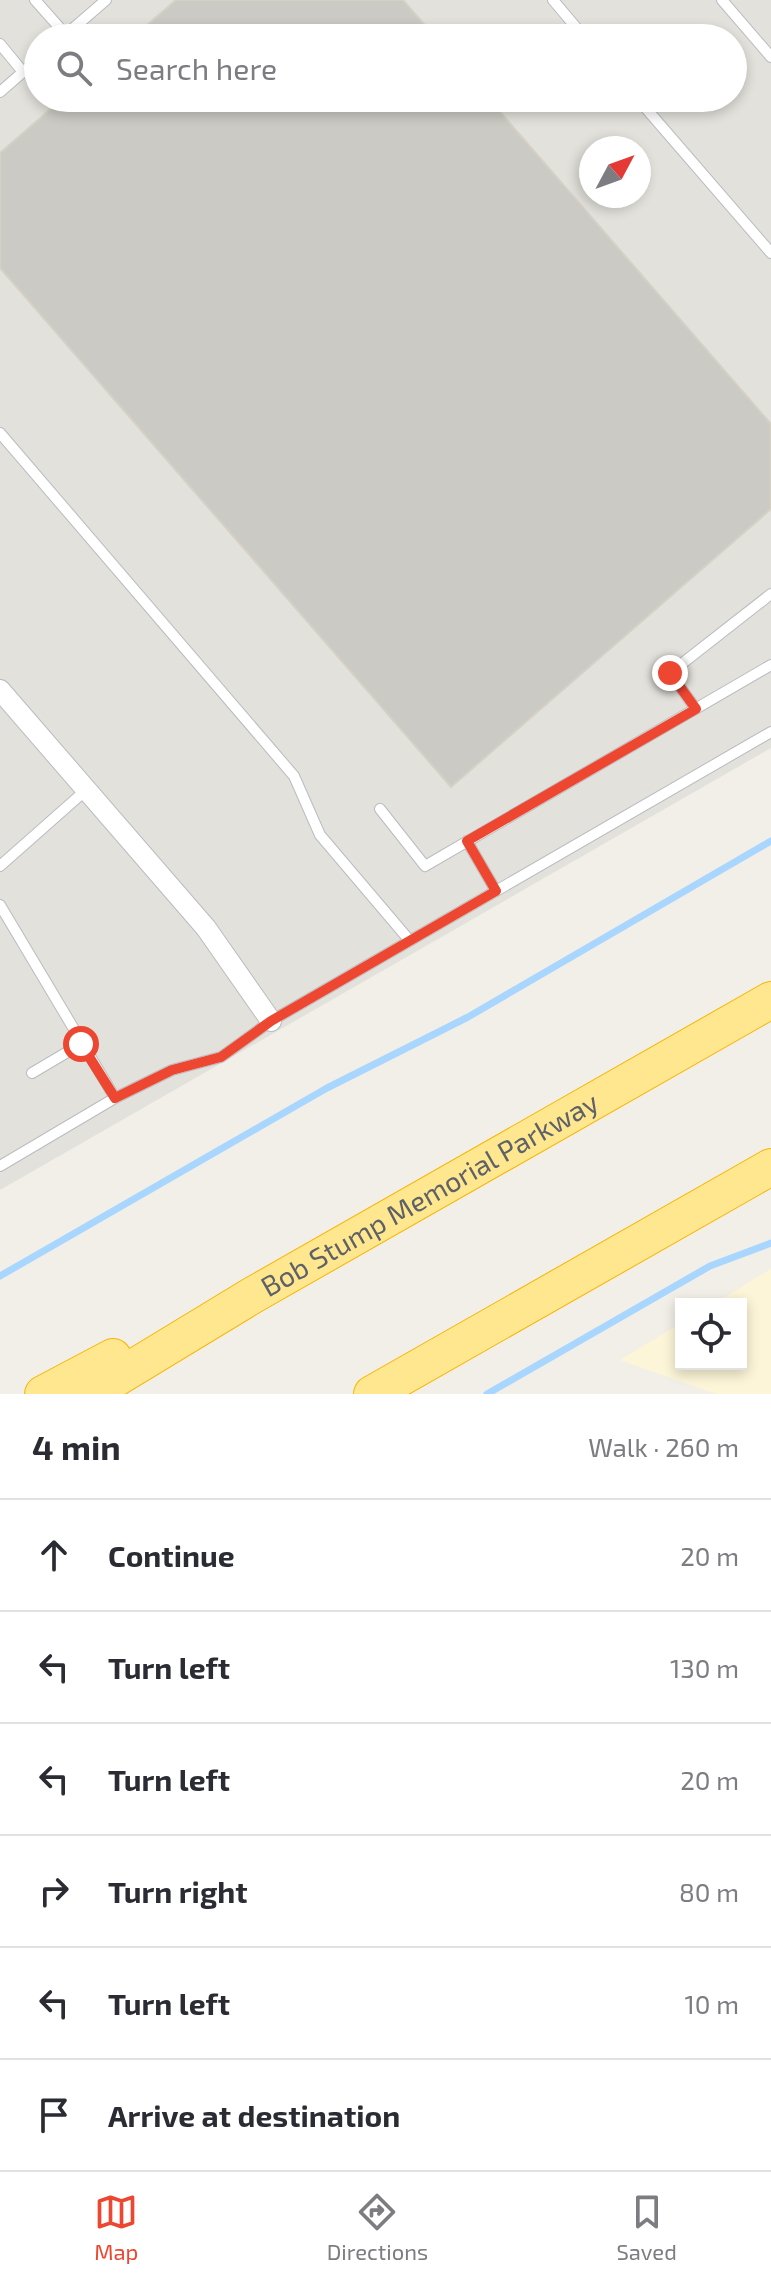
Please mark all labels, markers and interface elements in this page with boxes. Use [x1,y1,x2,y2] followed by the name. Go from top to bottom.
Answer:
[24,24,747,112] search box
[52,46,96,90] icon: search
[116,50,277,86] text: Search here
[579,136,651,208] north arrow
[652,655,688,691] route end
[63,1026,99,1062] route start
[254,1084,604,1303] street label: Bob Stump Memorial Parkway
[675,1298,747,1370] map controls
[675,1298,747,1370] button: locate
[32,1426,121,1467] text: 4 min
[588,1431,739,1462] text: Walk · 260 m
[32,1533,76,1577] icon: ahead
[108,1537,235,1573] text: Continue
[680,1540,739,1571] text: 20 m
[32,1645,76,1689] icon: left
[108,1649,230,1685] text: Turn left
[670,1652,739,1683] text: 130 m
[32,1757,76,1801] icon: left
[108,1761,230,1797] text: Turn left
[680,1764,739,1795] text: 20 m
[32,1869,76,1913] icon: right
[108,1873,248,1909] text: Turn right
[679,1876,739,1907] text: 80 m
[32,1981,76,2025] icon: left
[108,1985,230,2021] text: Turn left
[684,1988,739,2019] text: 10 m
[32,2093,76,2137] icon: arrive
[108,2097,400,2133] text: Arrive at destination
[94,2190,138,2264] tab: Map
[327,2190,428,2264] tab: Directions
[616,2190,677,2264] tab: Saved

